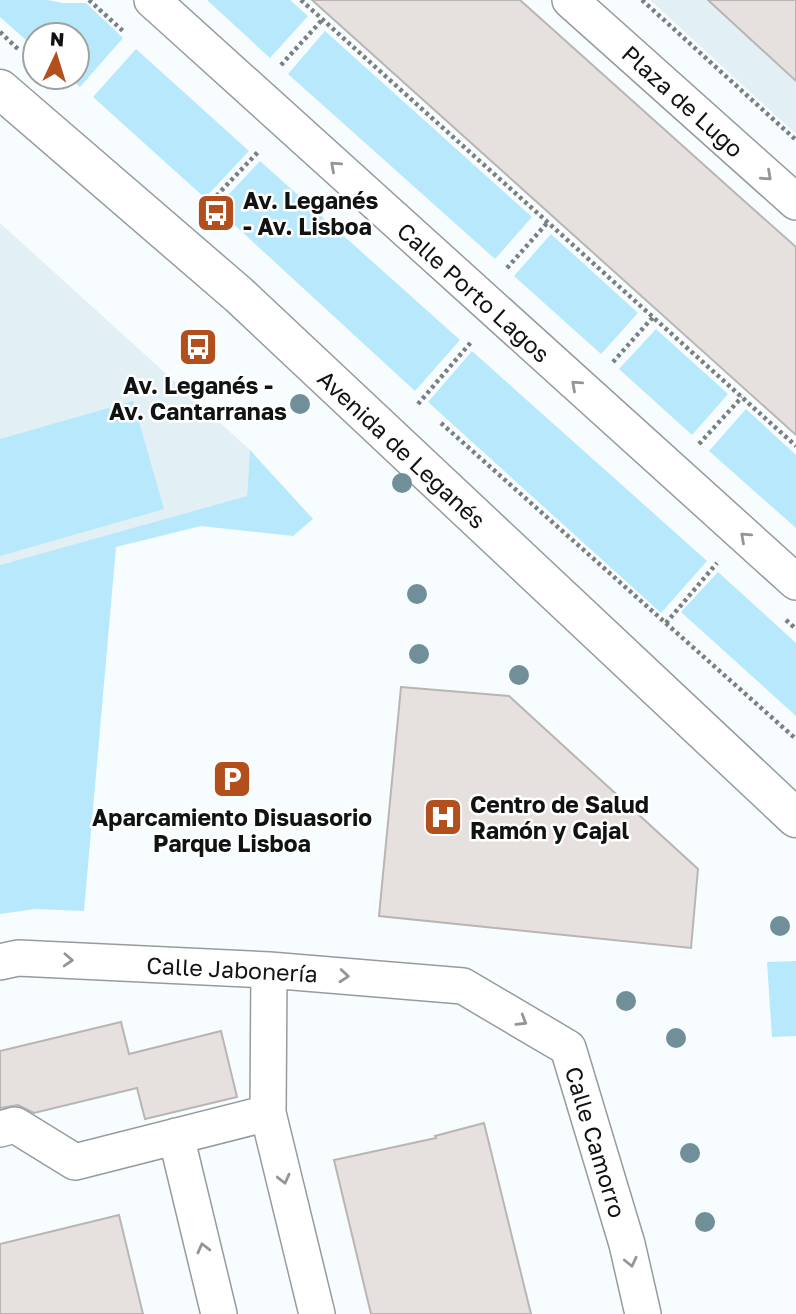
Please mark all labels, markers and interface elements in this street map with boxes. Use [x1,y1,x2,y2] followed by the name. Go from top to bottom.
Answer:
[21,21,91,91] north arrow
[49,27,65,51] text: N
[617,39,749,163] street label: Plaza de Lugo
[330,162,343,174] one-way arrow
[759,168,772,180] one-way arrow
[243,186,378,240] place label: Av. Leganés - Av. Lisboa
[195,192,237,234] bus stop icon: Av. Leganés - Av. Lisboa
[392,216,556,368] street label: Calle Porto Lagos
[177,326,219,368] bus stop icon: Av. Leganés - Av. Cantarranas
[312,364,492,534] street label: Avenida de Leganés
[109,371,287,425] place label: Av. Leganés - Av. Cantarranas
[571,380,584,393] one-way arrow
[740,533,753,545] one-way arrow
[211,758,253,800] parking icon: Aparcamiento Disuasorio Parque Lisboa
[470,790,649,844] place label: Centro de Salud Ramón y Cajal
[422,796,464,838] hospital icon: Centro de Salud Ramón y Cajal
[92,803,372,857] place label: Aparcamiento Disuasorio Parque Lisboa
[146,951,318,987] street label: Calle Jabonería
[62,952,73,967] one-way arrow
[338,968,349,983] one-way arrow
[514,1013,527,1026] one-way arrow
[560,1063,632,1221] street label: Calle Camorro
[276,1173,290,1185] one-way arrow
[197,1242,211,1254] one-way arrow
[623,1256,637,1268] one-way arrow

